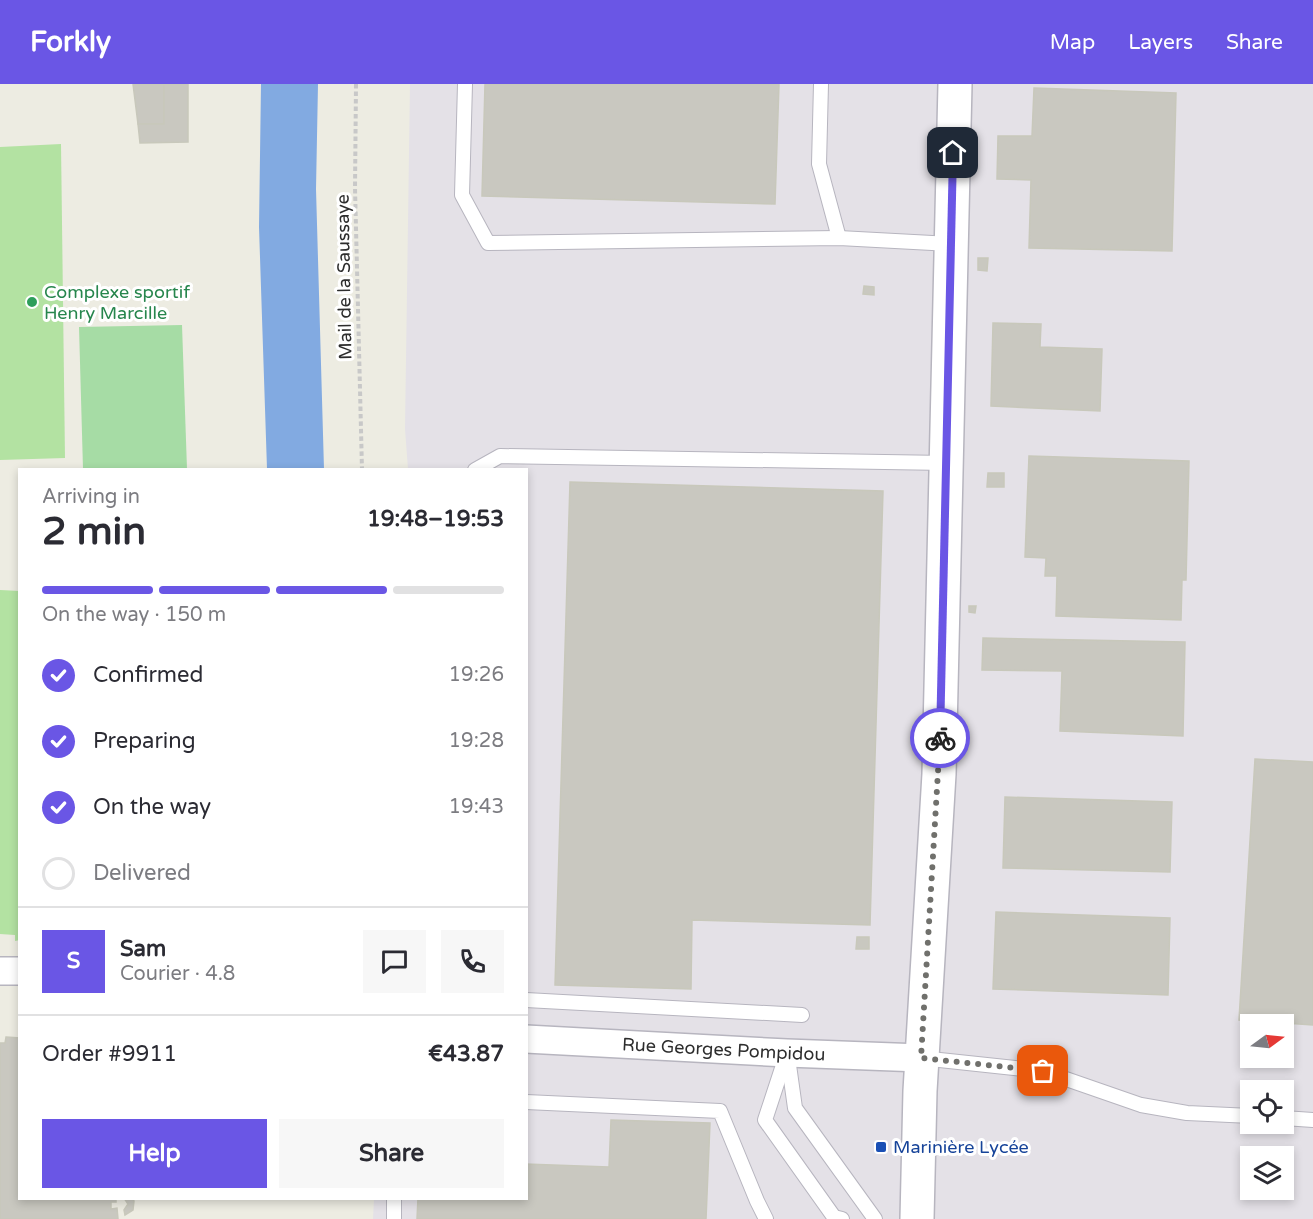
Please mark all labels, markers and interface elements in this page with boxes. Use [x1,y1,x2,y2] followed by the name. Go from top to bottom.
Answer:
[30,25,111,59] text: Forkly
[1050,30,1095,55] text: Map
[1128,30,1193,55] text: Layers
[1226,30,1283,55] text: Share
[927,127,978,178] pin
[936,136,969,169] icon: home
[332,194,356,360] street label: Mail de la Saussaye
[44,281,190,324] place label: Complexe sportif Henry Marcille
[25,295,39,309] marker: Complexe sportif Henry Marcille
[42,485,140,509] text: Arriving in
[367,506,504,532] text: 19:48–19:53
[42,508,146,555] text: 2 min
[42,603,226,627] text: On the way · 150 m
[42,659,75,692] icon: check
[93,662,203,688] text: Confirmed
[449,663,504,687] text: 19:26
[910,708,970,768] courier
[924,722,957,755] icon: bike
[42,725,75,758] icon: check
[93,728,196,754] text: Preparing
[449,729,504,753] text: 19:28
[42,791,75,824] icon: check
[93,794,211,820] text: On the way
[449,795,504,819] text: 19:43
[93,860,191,886] text: Delivered
[363,930,426,993] button: chat
[441,930,504,993] button: phone
[120,936,166,962] text: Sam
[67,948,80,974] text: S
[120,962,235,986] text: Courier · 4.8
[1240,1014,1294,1068] north arrow
[1240,1014,1294,1200] map controls
[622,1033,826,1065] street label: Rue Georges Pompidou
[42,1041,177,1067] text: Order #9911
[428,1041,504,1067] text: €43.87
[1017,1045,1068,1096] pin
[1026,1054,1059,1087] icon: bag
[1240,1080,1294,1134] button: locate
[42,1119,267,1188] button: Help
[279,1119,504,1188] button: Share
[893,1136,1029,1158] place label: Marinière Lycée
[874,1140,888,1154] marker: Marinière Lycée
[1240,1146,1294,1200] button: layers

